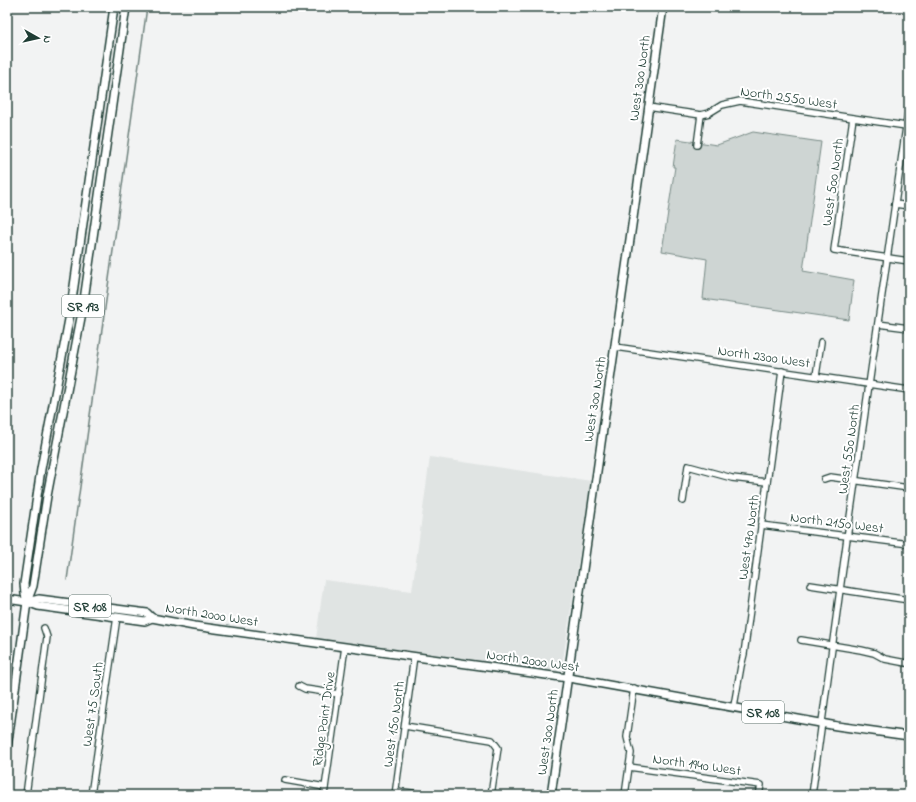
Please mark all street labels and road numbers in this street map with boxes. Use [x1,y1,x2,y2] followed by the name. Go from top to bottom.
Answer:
[624,34,657,122] street label: West 300 North
[739,81,839,116] street label: North 2550 West
[817,137,850,227] street label: West 500 North
[62,295,104,317] road number: SR 193
[716,341,812,374] street label: North 2300 West
[578,355,613,443] street label: West 300 North
[833,403,866,495] street label: West 550 North
[733,493,766,581] street label: West 470 North
[789,507,885,540] street label: North 2150 West
[69,595,111,617] road number: SR 108
[164,598,260,633] street label: North 2000 West
[485,645,581,678] street label: North 2000 West
[77,660,110,748] street label: West 75 South
[307,670,343,768] street label: Ridge Point Drive
[378,680,411,769] street label: West 150 North
[532,688,565,776] street label: West 300 North
[742,701,784,723] road number: SR 108
[651,749,743,782] street label: North 1940 West

